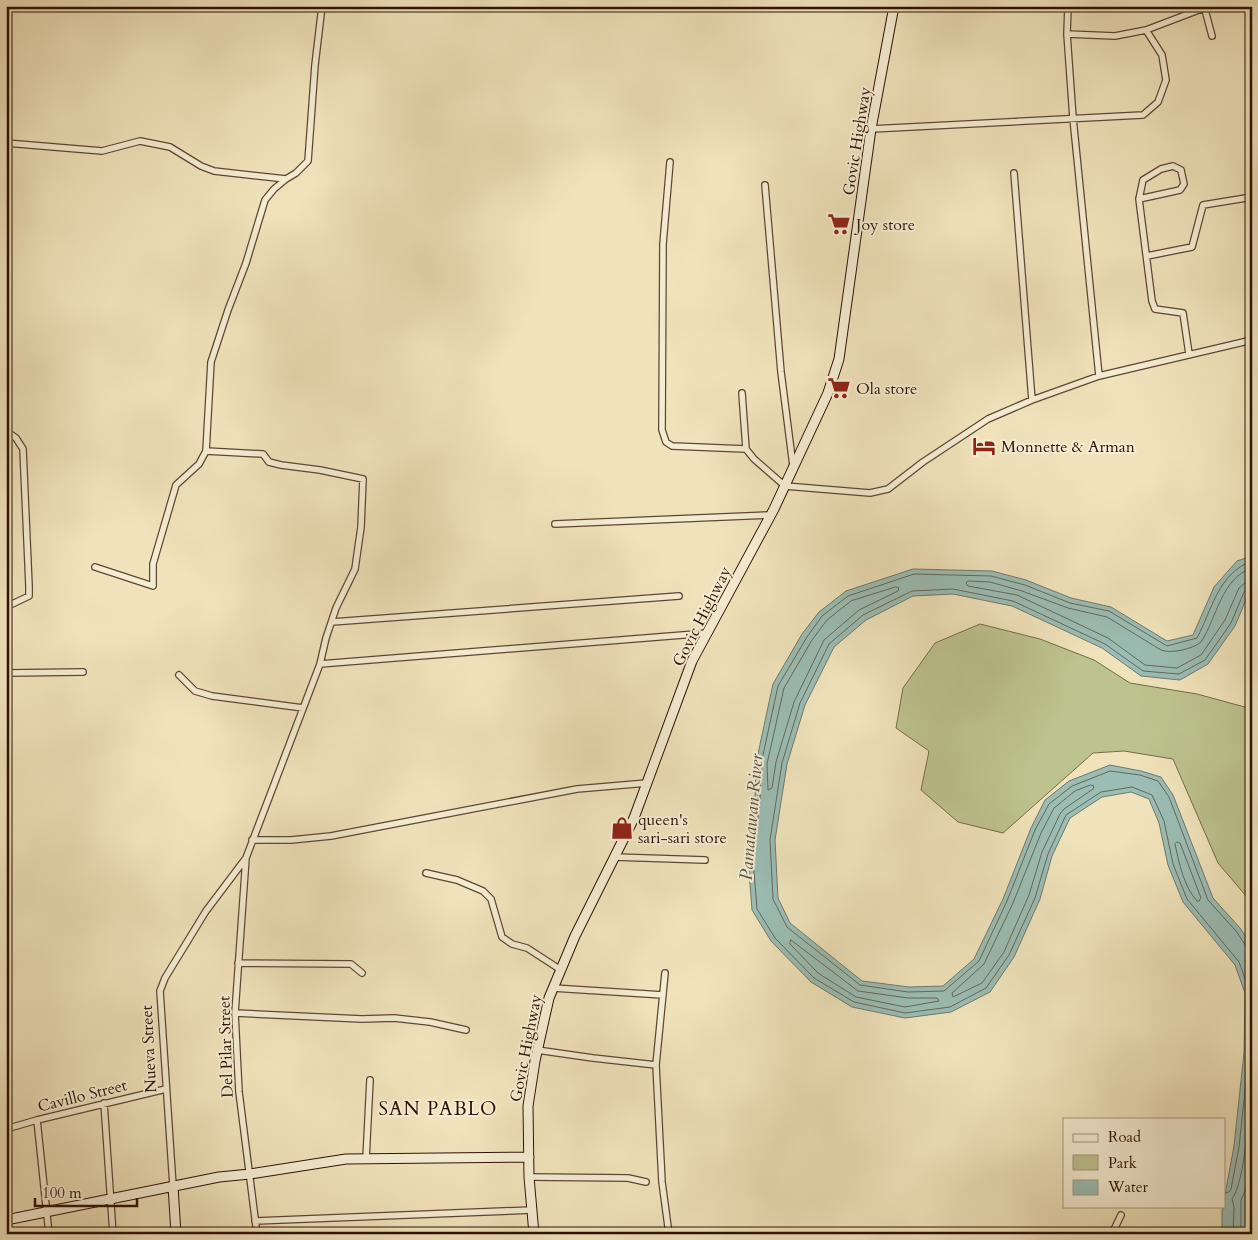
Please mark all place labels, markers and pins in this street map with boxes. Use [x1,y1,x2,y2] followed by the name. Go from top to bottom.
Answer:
[826,211,852,237] supermarket icon: Joy store
[854,214,915,236] place label: Joy store
[826,375,852,401] supermarket icon: Ola store
[856,378,917,400] place label: Ola store
[971,433,997,459] hotel icon: Monnette & Arman
[1001,436,1135,458] place label: Monnette & Arman
[638,809,727,849] place label: queen's sari-sari store
[609,815,635,841] shop icon: queen's sari-sari store

